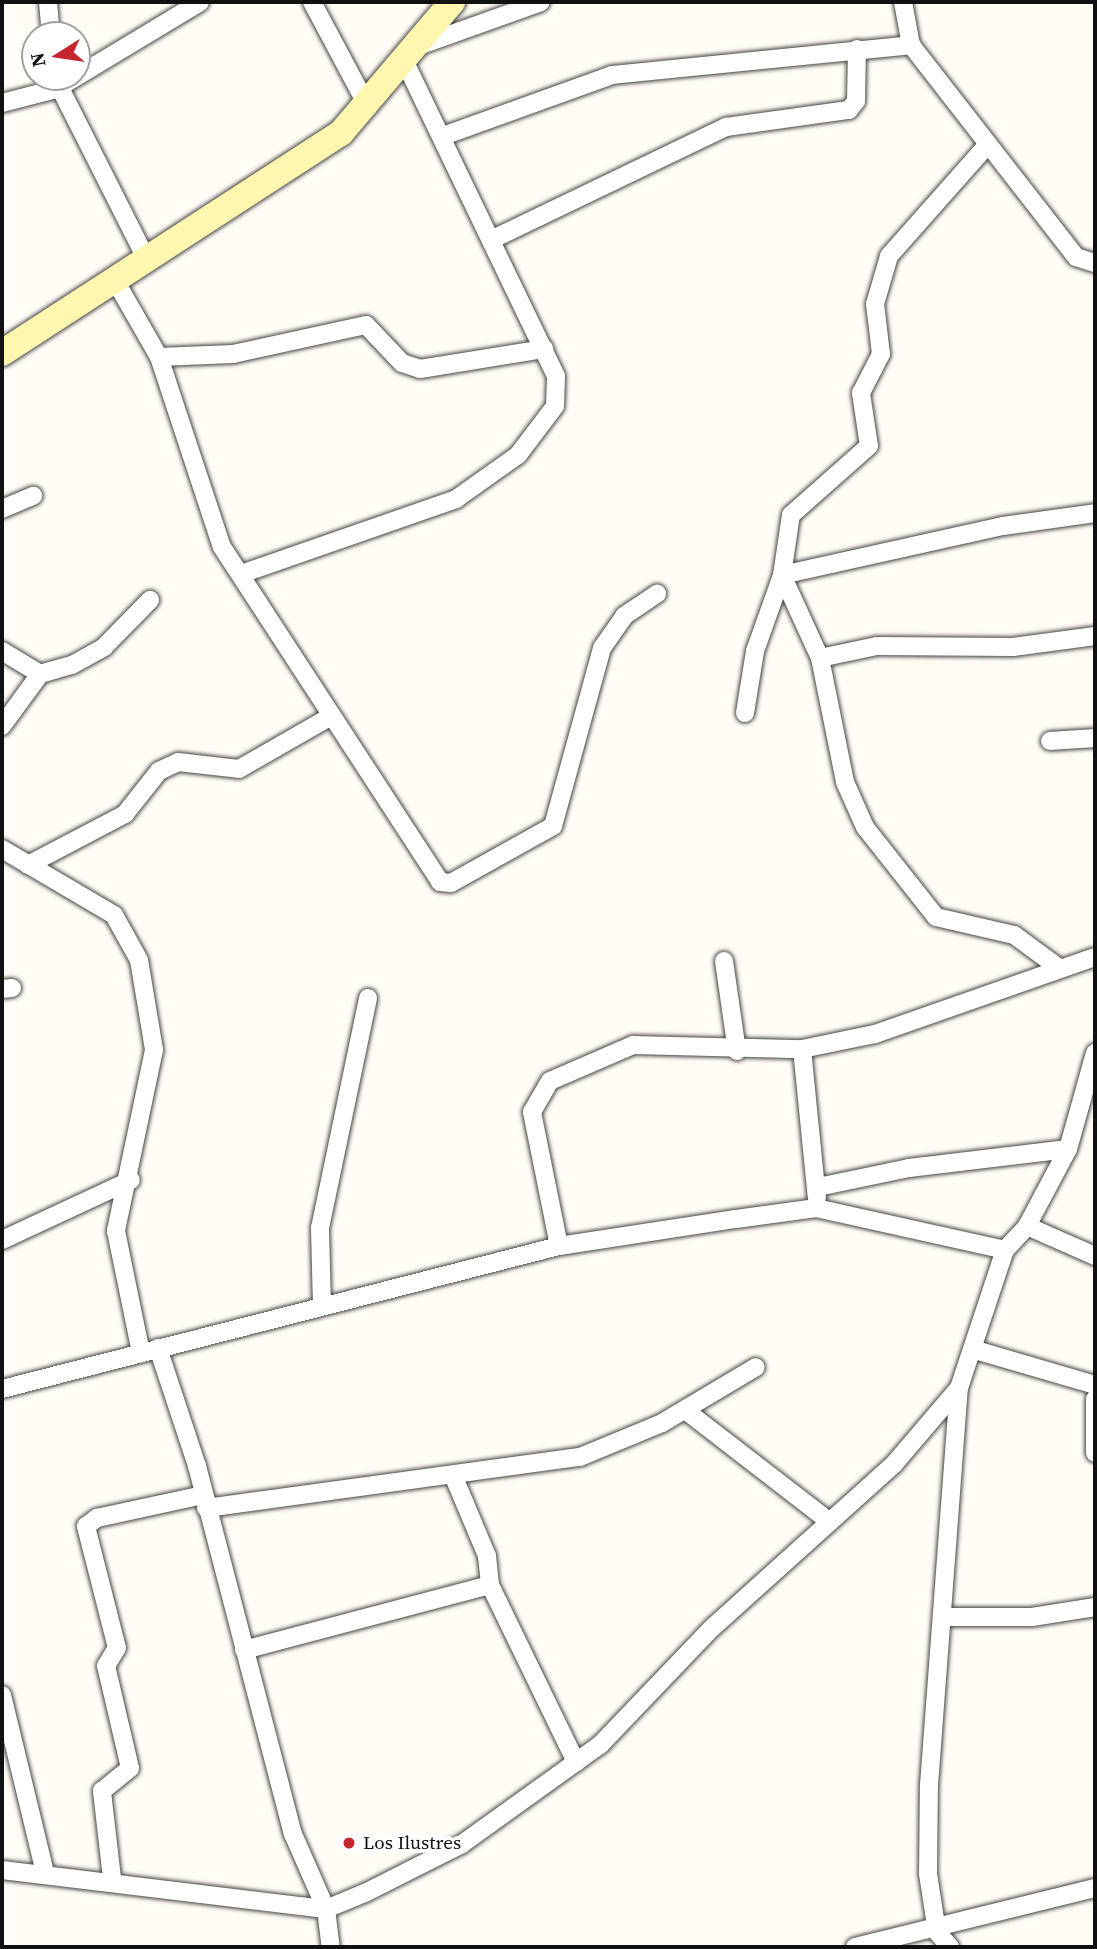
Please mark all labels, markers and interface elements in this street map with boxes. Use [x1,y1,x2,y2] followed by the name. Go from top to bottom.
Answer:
[21,21,91,91] north arrow
[23,50,52,69] text: N
[363,1832,461,1854] place label: Los Ilustres
[341,1835,357,1851] marker: Los Ilustres

